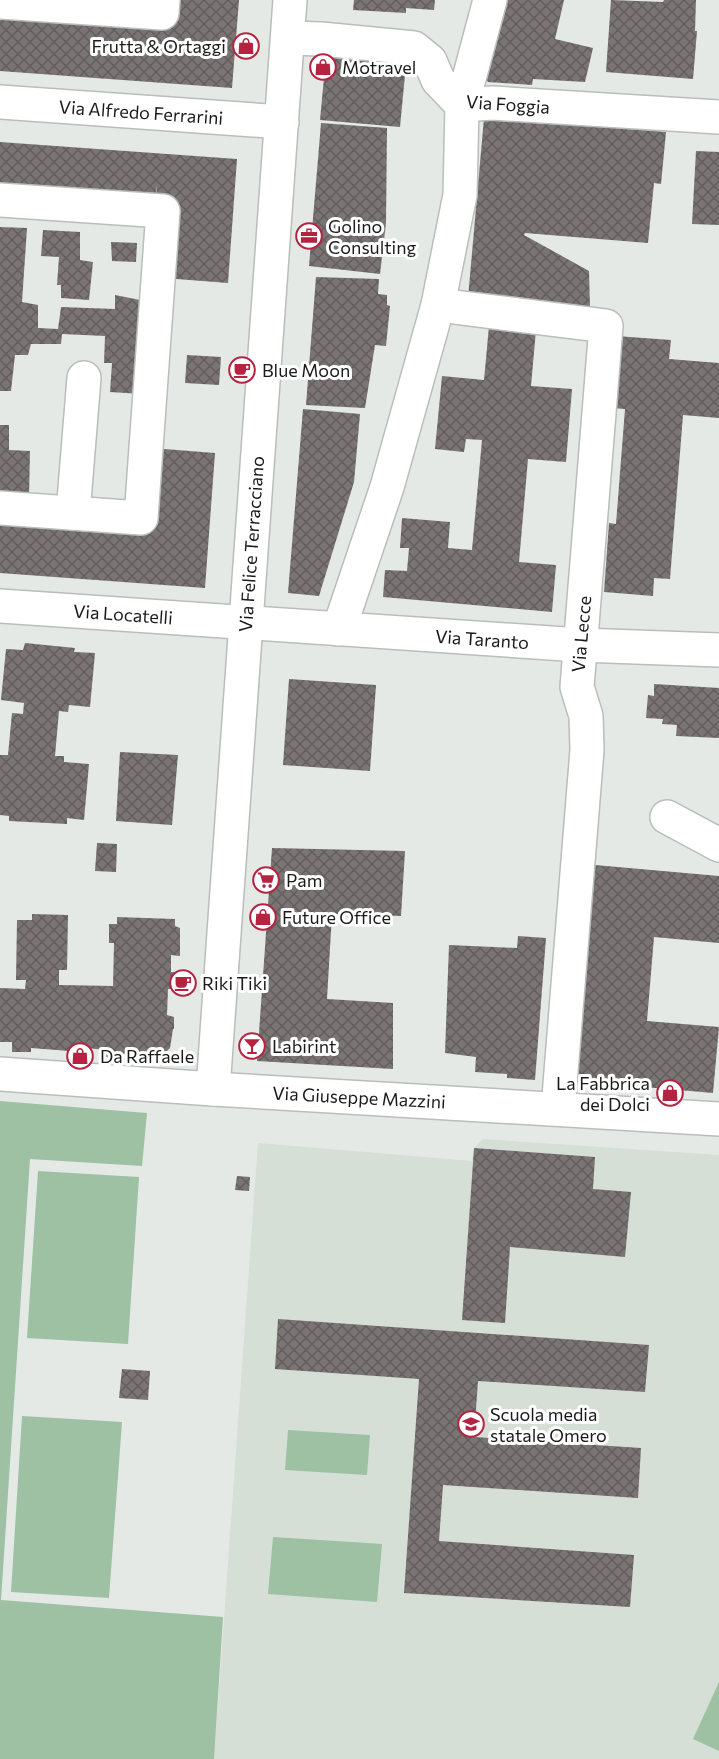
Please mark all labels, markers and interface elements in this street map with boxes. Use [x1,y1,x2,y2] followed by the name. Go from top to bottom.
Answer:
[231,31,261,61] shop icon: Frutta & Ortaggi
[92,35,226,57] place label: Frutta & Ortaggi
[308,52,338,82] shop icon: Motravel
[342,56,416,78] place label: Motravel
[465,90,551,118] street label: Via Foggia
[58,95,224,129] street label: Via Alfredo Ferrarini
[328,215,417,258] place label: Golino Consulting
[294,221,324,251] office icon: Golino Consulting
[227,355,257,385] cafe icon: Blue Moon
[262,359,350,381] place label: Blue Moon
[234,455,268,633] street label: Via Felice Terracciano
[567,595,595,673] street label: Via Lecce
[72,600,174,628] street label: Via Locatelli
[434,625,530,653] street label: Via Taranto
[251,865,281,895] supermarket icon: Pam
[286,869,322,891] place label: Pam
[248,902,278,932] shop icon: Future Office
[282,906,391,928] place label: Future Office
[168,968,198,998] cafe icon: Riki Tiki
[202,972,267,994] place label: Riki Tiki
[237,1031,267,1061] bar icon: Labirint
[272,1035,337,1057] place label: Labirint
[65,1041,95,1071] shop icon: Da Raffaele
[100,1045,194,1067] place label: Da Raffaele
[556,1072,650,1115] place label: La Fabbrica dei Dolci
[655,1078,685,1108] shop icon: La Fabbrica dei Dolci
[272,1081,446,1113] street label: Via Giuseppe Mazzini
[490,1403,607,1446] place label: Scuola media statale Omero
[456,1409,486,1439] school or university icon: Scuola media statale Omero

